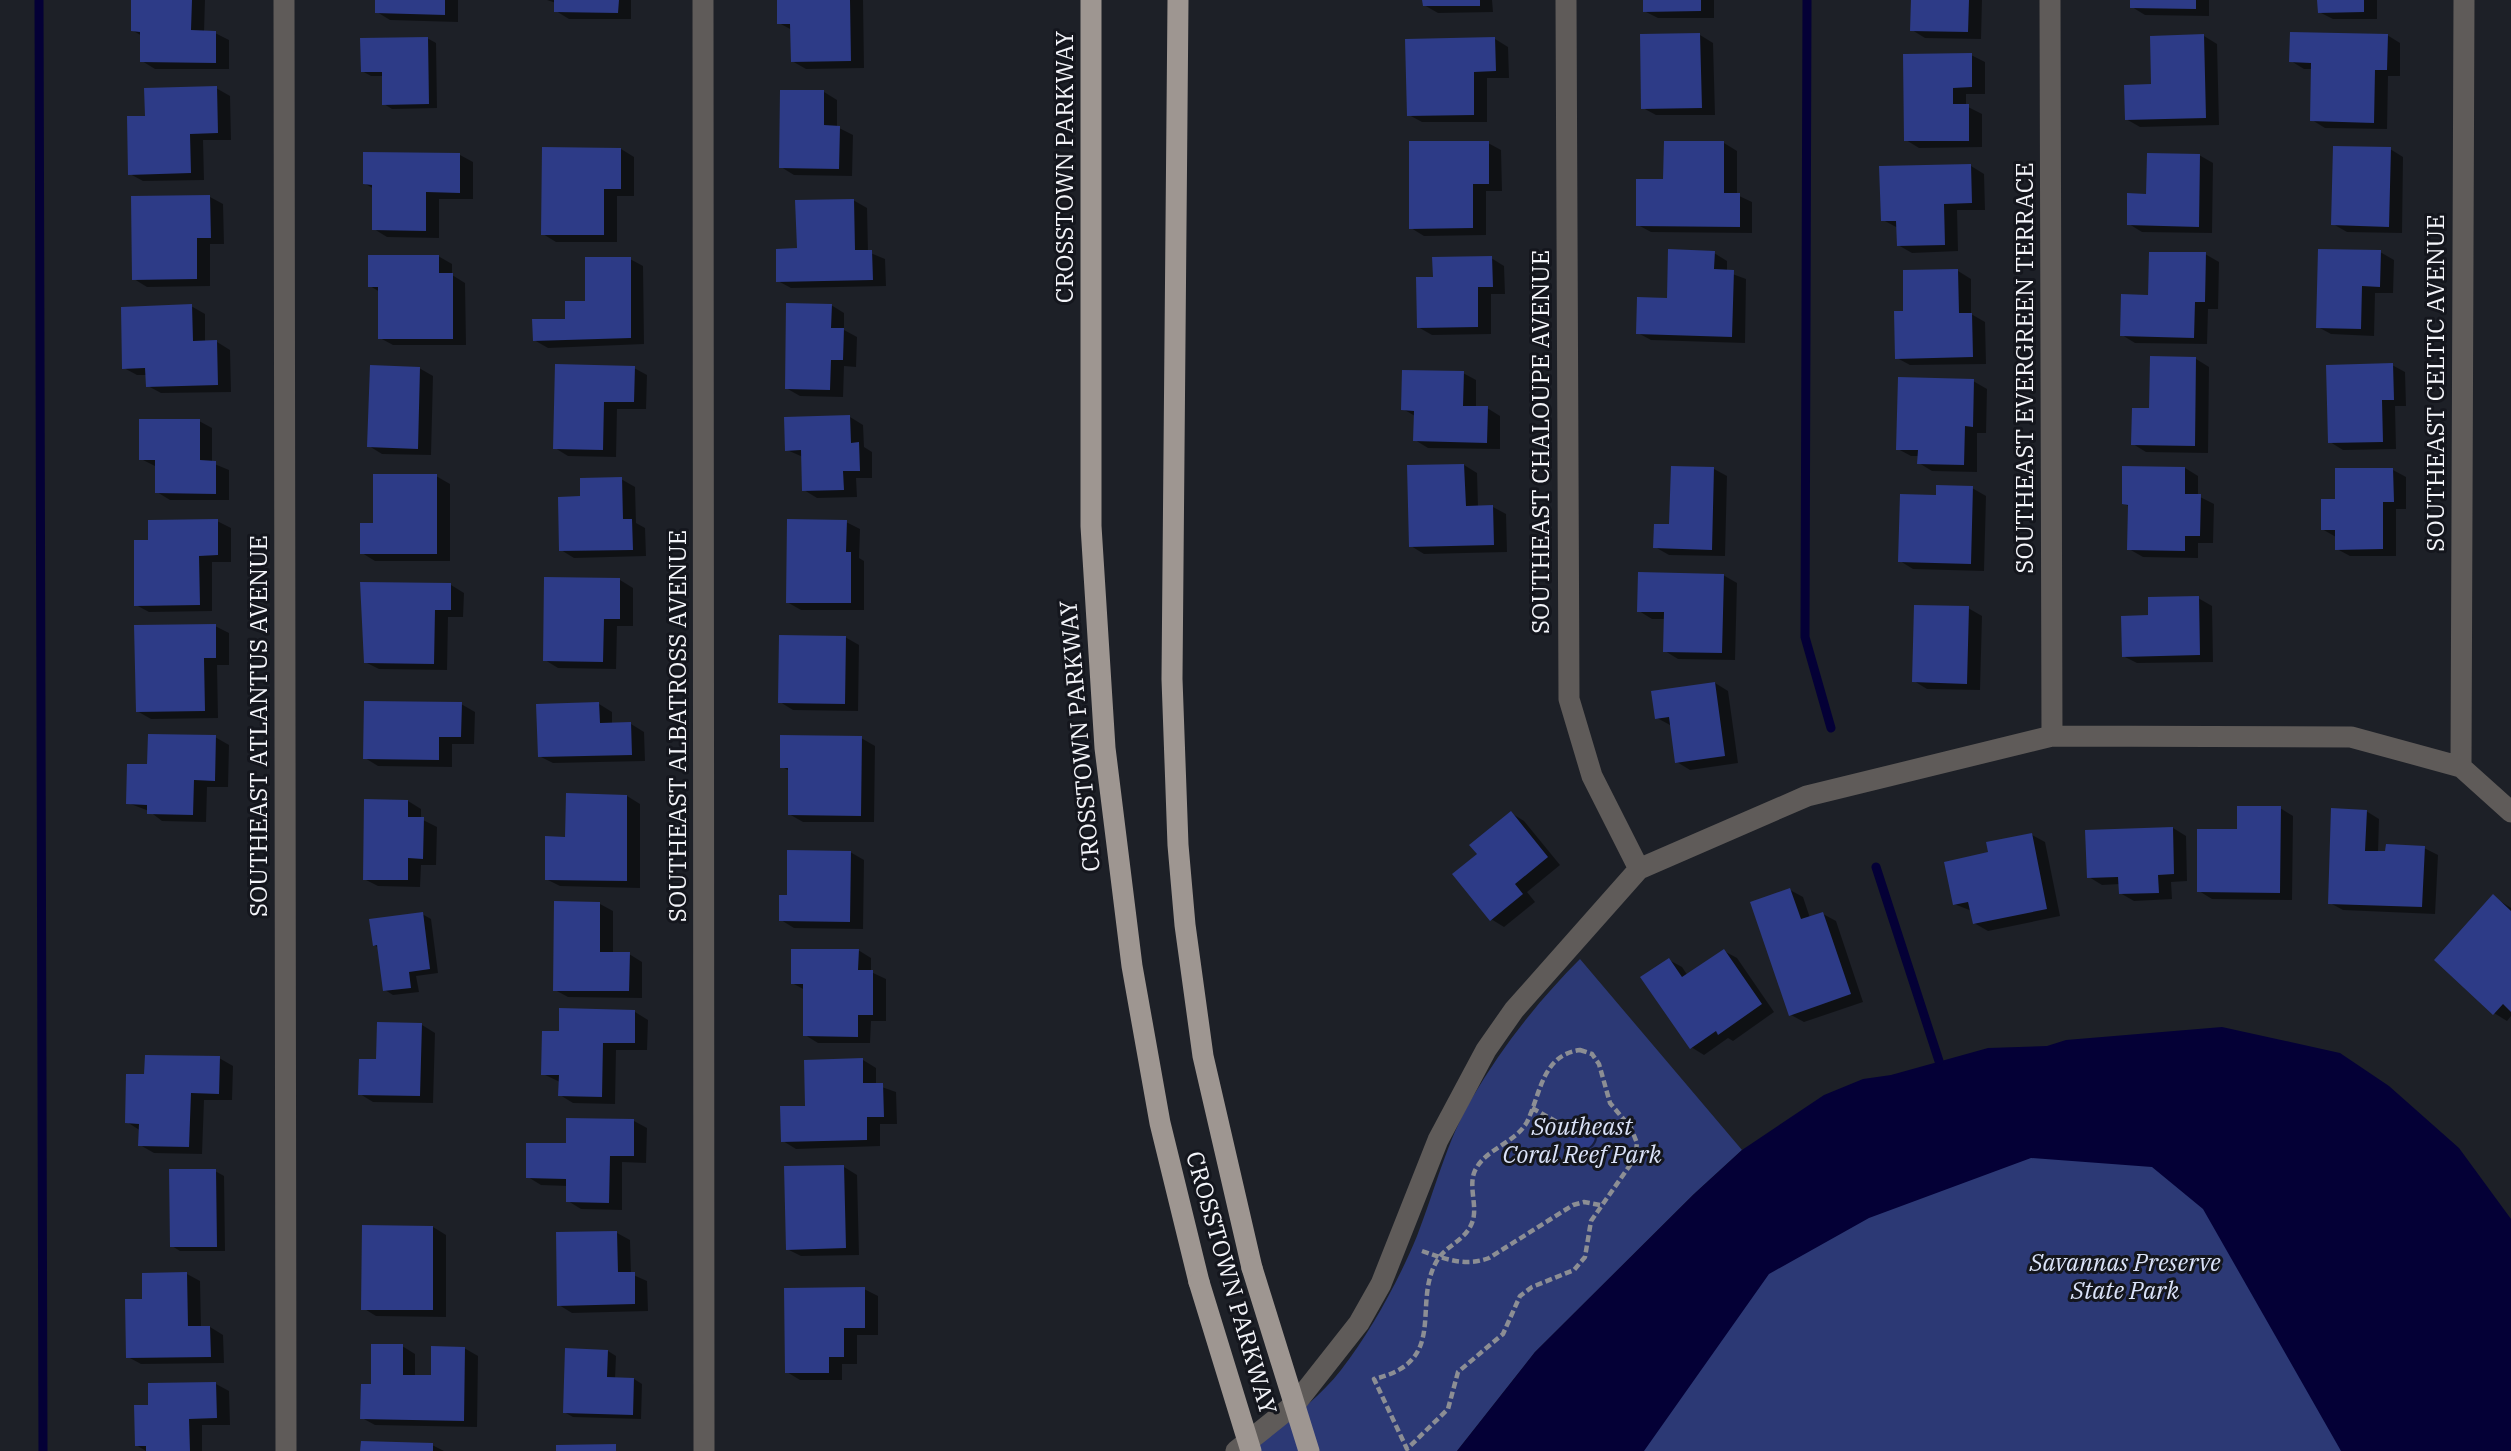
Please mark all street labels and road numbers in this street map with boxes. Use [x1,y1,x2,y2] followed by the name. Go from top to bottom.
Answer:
[1048,31,1080,303] street label: CROSSTOWN PARKWAY
[2008,162,2040,574] street label: SOUTHEAST EVERGREEN TERRACE
[2419,214,2451,552] street label: SOUTHEAST CELTIC AVENUE
[1524,250,1556,634] street label: SOUTHEAST CHALOUPE AVENUE
[661,530,693,922] street label: SOUTHEAST ALBATROSS AVENUE
[242,535,274,917] street label: SOUTHEAST ATLANTUS AVENUE
[1051,599,1107,873] street label: CROSSTOWN PARKWAY
[1179,1147,1285,1418] street label: CROSSTOWN PARKWAY

